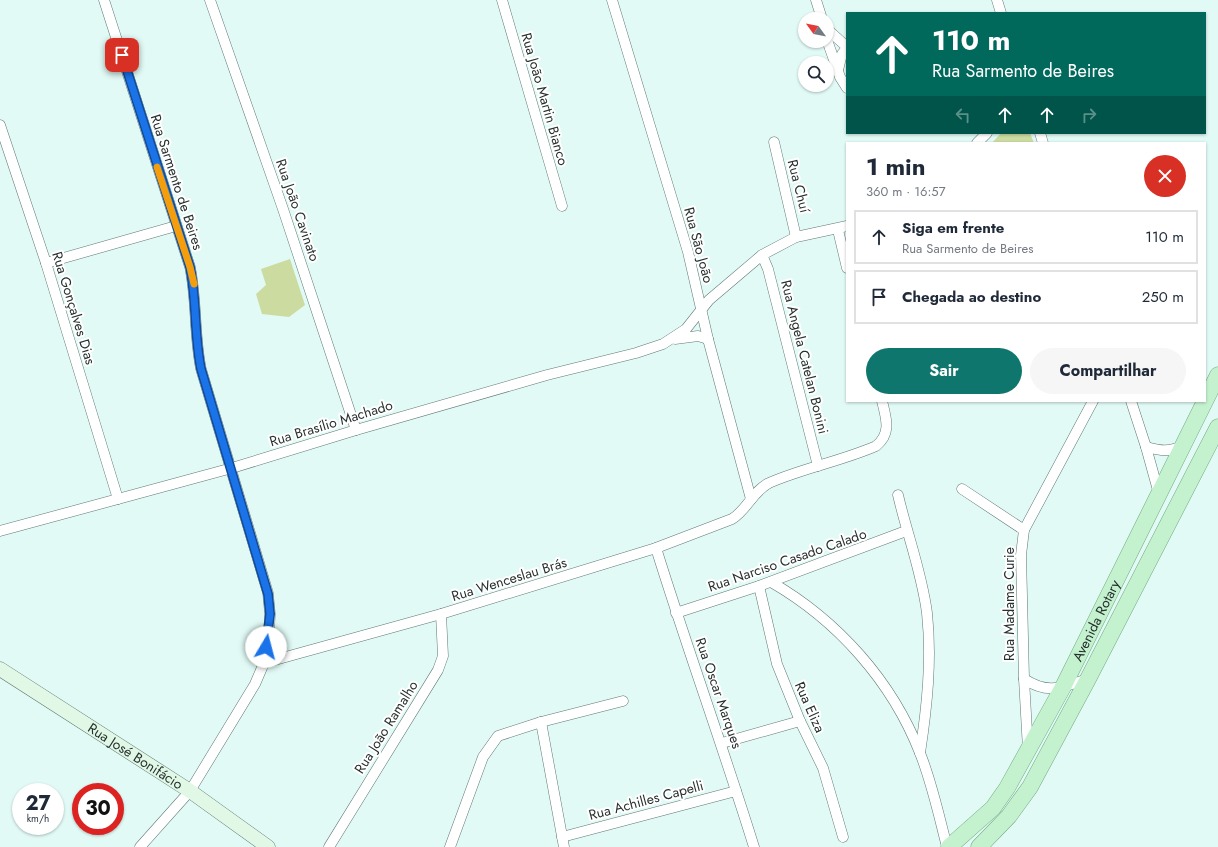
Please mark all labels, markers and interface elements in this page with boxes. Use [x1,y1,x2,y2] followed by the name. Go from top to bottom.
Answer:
[798,12,834,48] north arrow
[798,12,834,92] map controls
[932,20,1010,61] text: 110 m
[866,28,918,80] icon: ahead
[516,30,574,168] street label: Rua João Martin Bianco
[105,38,139,72] pin
[111,44,133,66] icon: arrive
[798,56,834,92] button: search
[932,58,1114,84] text: Rua Sarmento de Beires
[952,104,974,126] icon: left
[994,104,1016,126] icon: ahead
[1036,104,1058,126] icon: ahead
[1078,104,1100,126] icon: right
[146,112,208,253] street label: Rua Sarmento de Beires
[866,149,926,184] text: 1 min
[1144,155,1186,197] button: close
[271,156,325,264] street label: Rua João Cavinato
[783,157,816,216] street label: Rua Chuí
[866,182,946,201] text: 360 m · 16:57
[679,205,719,286] street label: Rua São João
[902,217,1004,239] text: Siga em frente
[868,226,890,248] icon: ahead
[1145,226,1184,248] text: 110 m
[902,239,1033,258] text: Rua Sarmento de Beires
[47,249,101,367] street label: Rua Gonçalves Dias
[776,278,834,436] street label: Rua Angela Catelan Bonini
[868,286,890,308] icon: arrive
[902,286,1041,308] text: Chegada ao destino
[1142,286,1184,308] text: 250 m
[866,348,1022,394] button: Sair
[1030,348,1186,394] button: Compartilhar
[267,395,395,451] street label: Rua Brasílio Machado
[705,523,869,597] street label: Rua Narciso Casado Calado
[999,547,1019,661] street label: Rua Madame Curie
[449,552,569,606] street label: Rua Wenceslau Brás
[1067,576,1125,665] street label: Avenida Rotary
[245,626,287,668] position arrow
[691,635,747,751] street label: Rua Oscar Marques
[349,676,423,777] street label: Rua João Ramalho
[790,678,830,736] street label: Rua Eliza
[84,718,187,794] street label: Rua José Bonifácio
[586,775,706,825] street label: Rua Achilles Capelli
[72,783,124,835] speed limit sign: 30
[25,789,51,818] text: 27
[27,811,49,826] text: km/h

